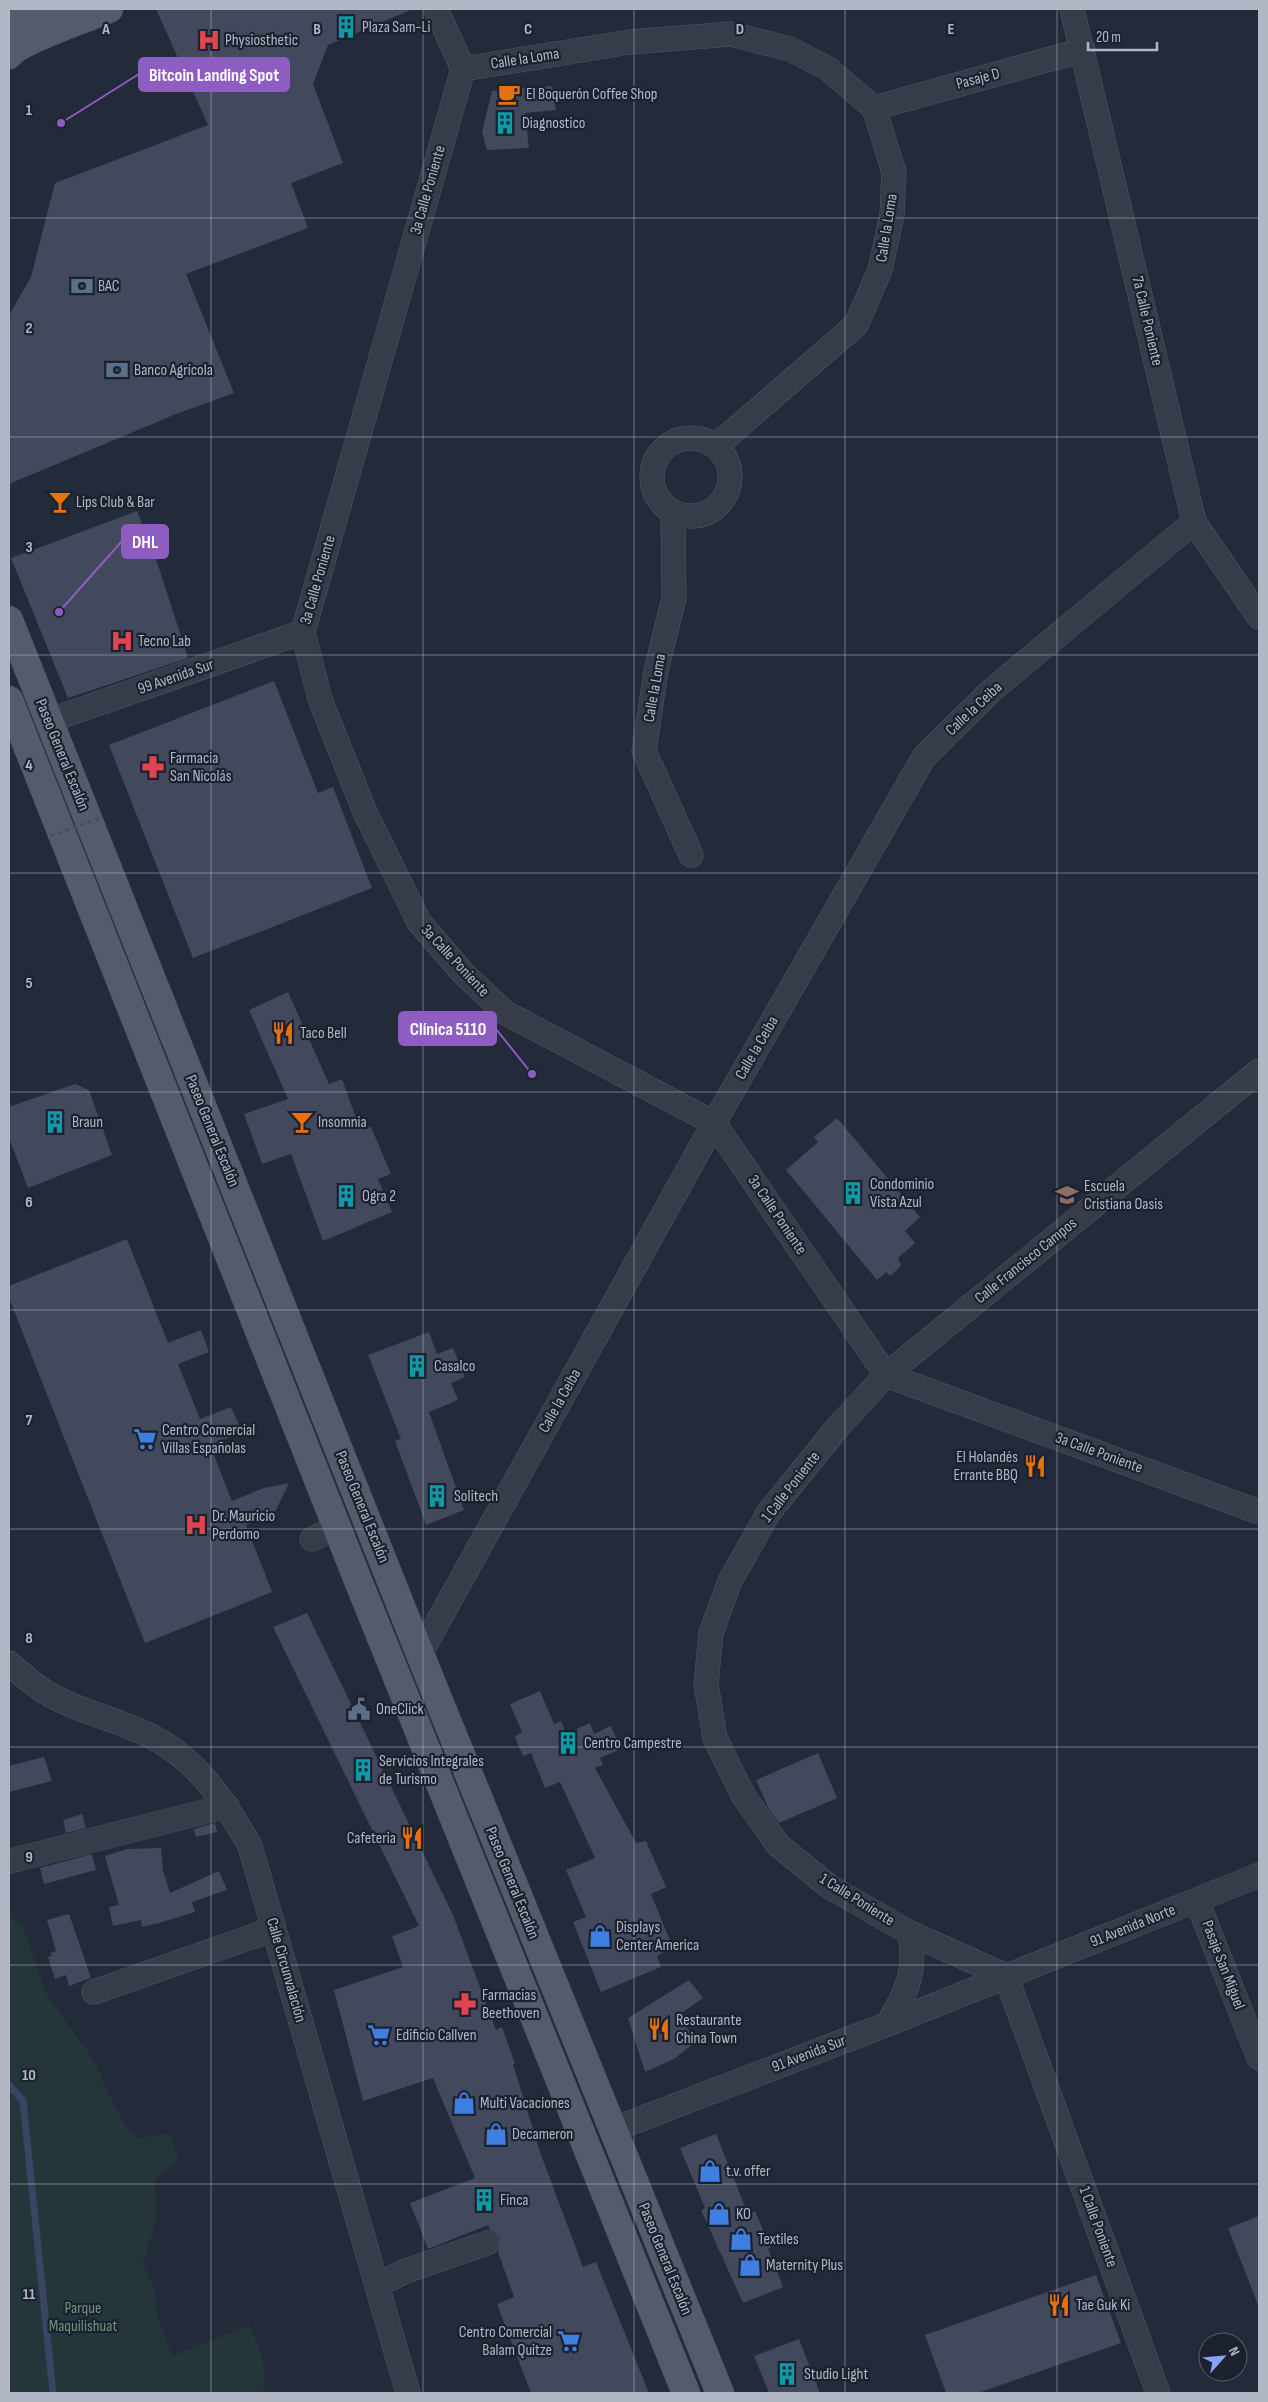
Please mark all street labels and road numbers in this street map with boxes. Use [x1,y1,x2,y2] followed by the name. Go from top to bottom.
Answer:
[489,44,561,74] street label: Calle la Loma
[954,64,1002,94] street label: Pasaje D
[406,143,450,237] street label: 3a Calle Poniente
[872,192,902,264] street label: Calle la Loma
[1127,274,1167,368] street label: 7a Calle Poniente
[296,533,340,627] street label: 3a Calle Poniente
[640,652,670,724] street label: Calle la Loma
[135,655,217,699] street label: 99 Avenida Sur
[942,678,1006,740] street label: Calle la Ceiba
[31,696,93,814] street label: Paseo General Escalón
[417,921,493,1001] street label: 3a Calle Poniente
[731,1013,783,1083] street label: Calle la Ceiba
[181,1072,243,1190] street label: Paseo General Escalón
[743,1172,811,1258] street label: 3a Calle Poniente
[971,1214,1081,1308] street label: Calle Francisco Campos
[535,1366,585,1436] street label: Calle la Ceiba
[1053,1428,1145,1478] street label: 3a Calle Poniente
[331,1448,393,1566] street label: Paseo General Escalón
[757,1448,825,1526] street label: 1 Calle Poniente
[481,1824,543,1942] street label: Paseo General Escalón
[816,1870,898,1930] street label: 1 Calle Poniente
[1088,1900,1178,1952] street label: 91 Avenida Norte
[262,1916,310,2024] street label: Calle Circunvalación
[1197,1918,1249,2012] street label: Pasaje San Miguel
[769,2031,849,2077] street label: 91 Avenida Sur
[1075,2184,1121,2270] street label: 1 Calle Poniente
[634,2200,696,2318] street label: Paseo General Escalón

